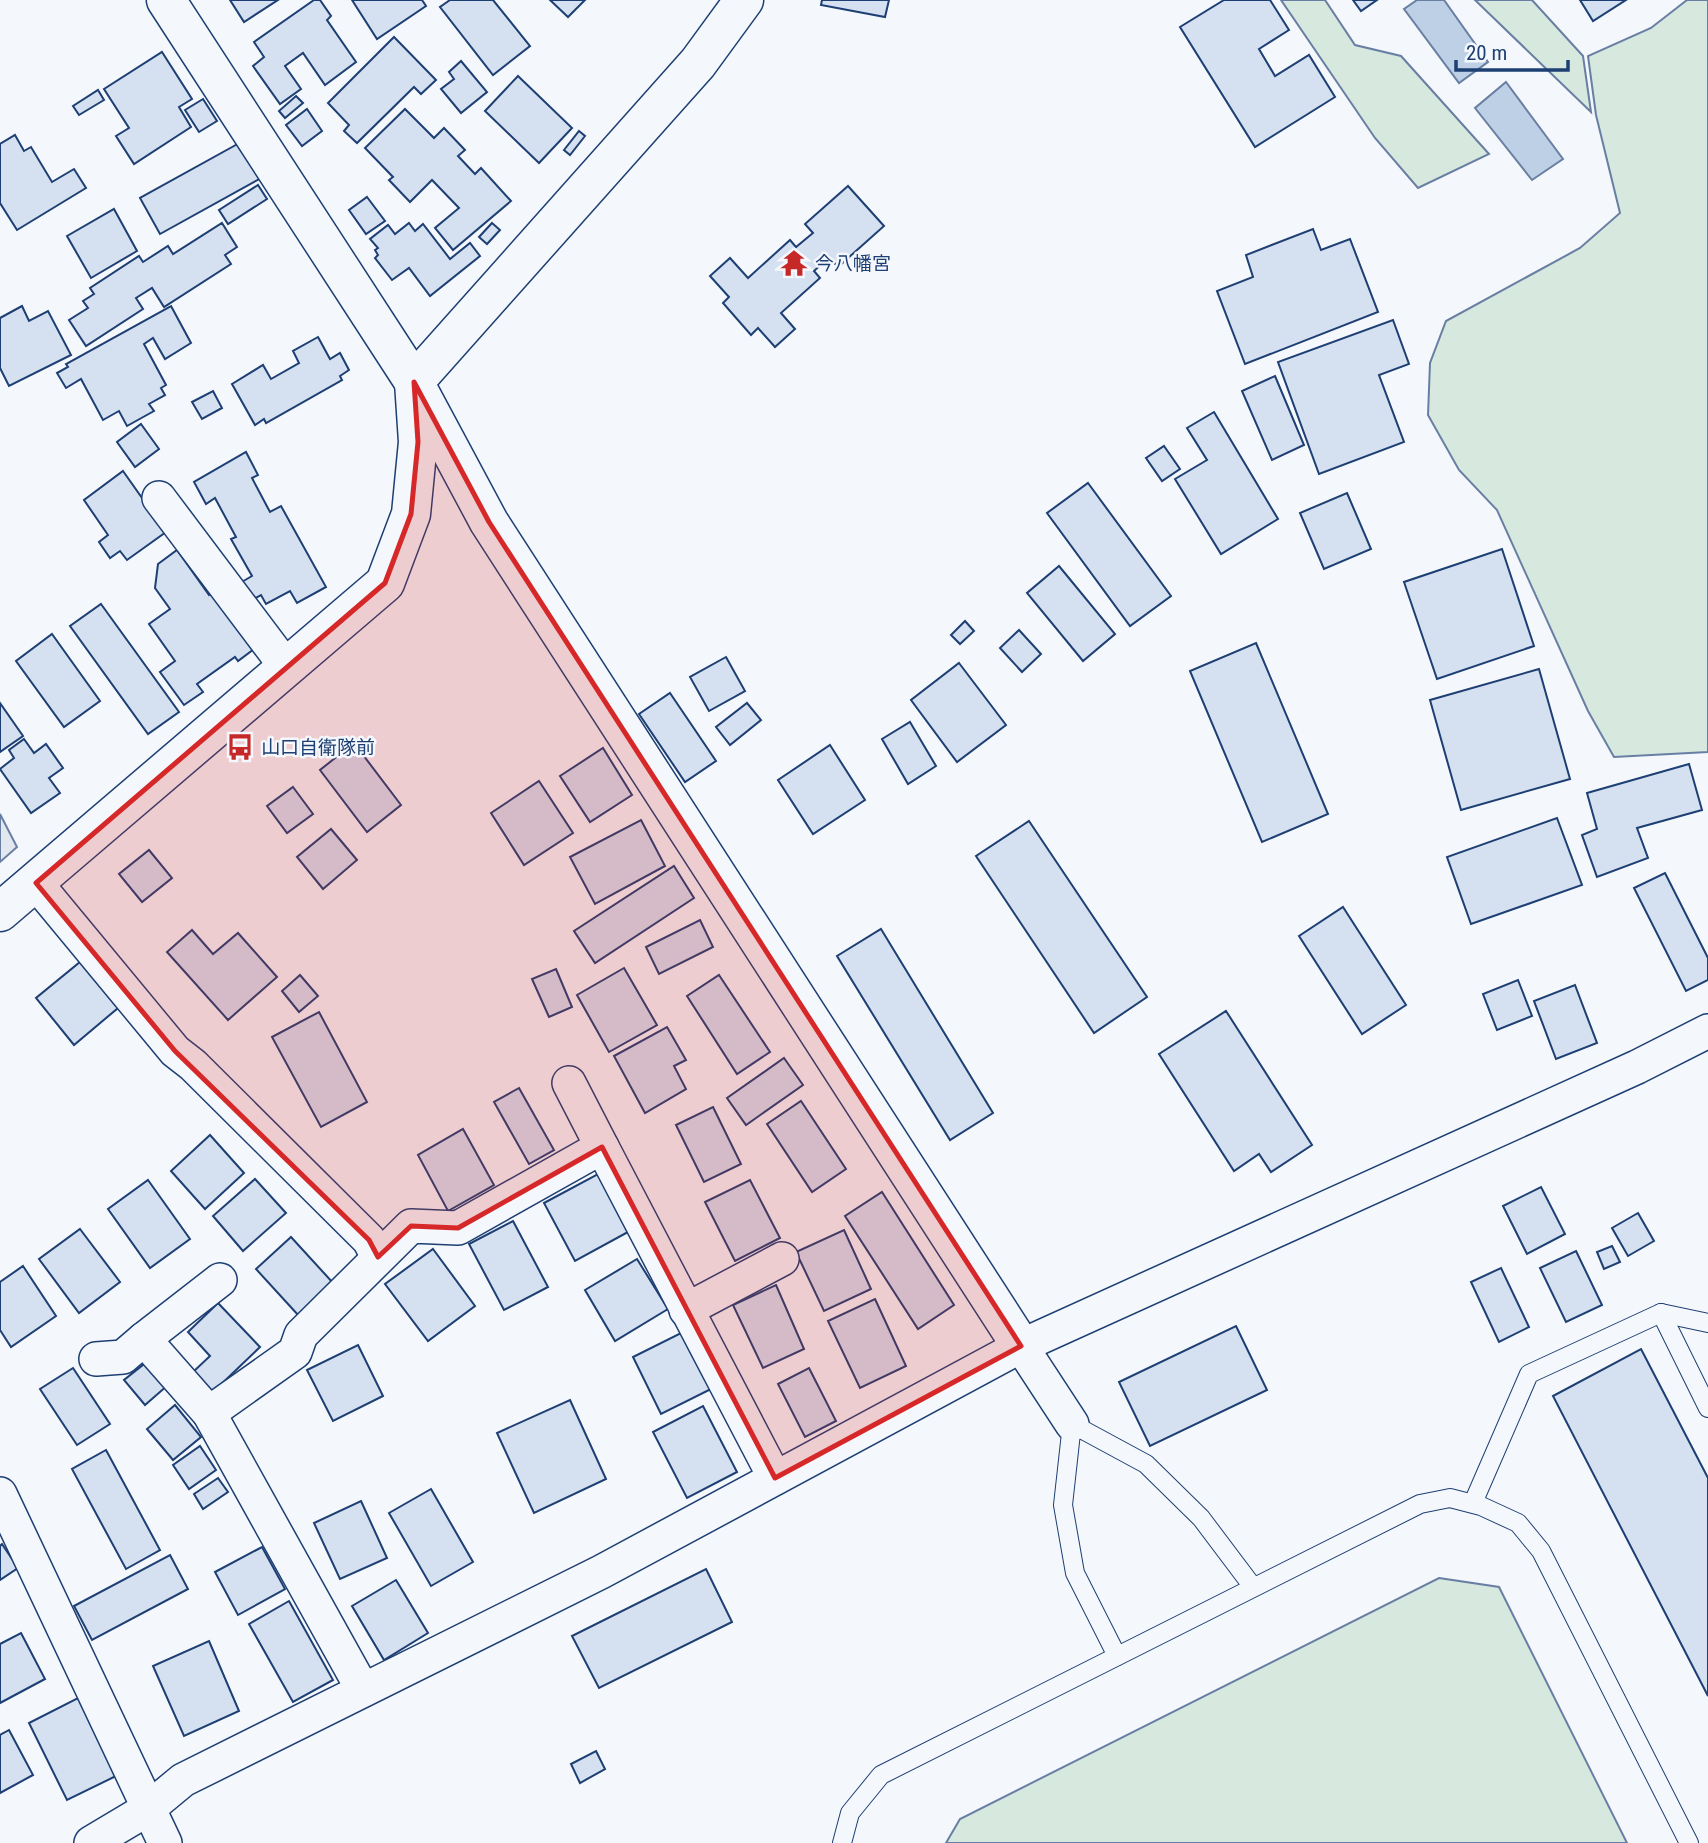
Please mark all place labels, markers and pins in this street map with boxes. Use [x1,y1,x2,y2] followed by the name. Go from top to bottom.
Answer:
[779,248,809,278] temple icon: 今八幡宮
[815,252,891,275] place label: 今八幡宮
[225,732,255,762] bus stop icon: 山口自衛隊前
[261,736,375,759] place label: 山口自衛隊前

